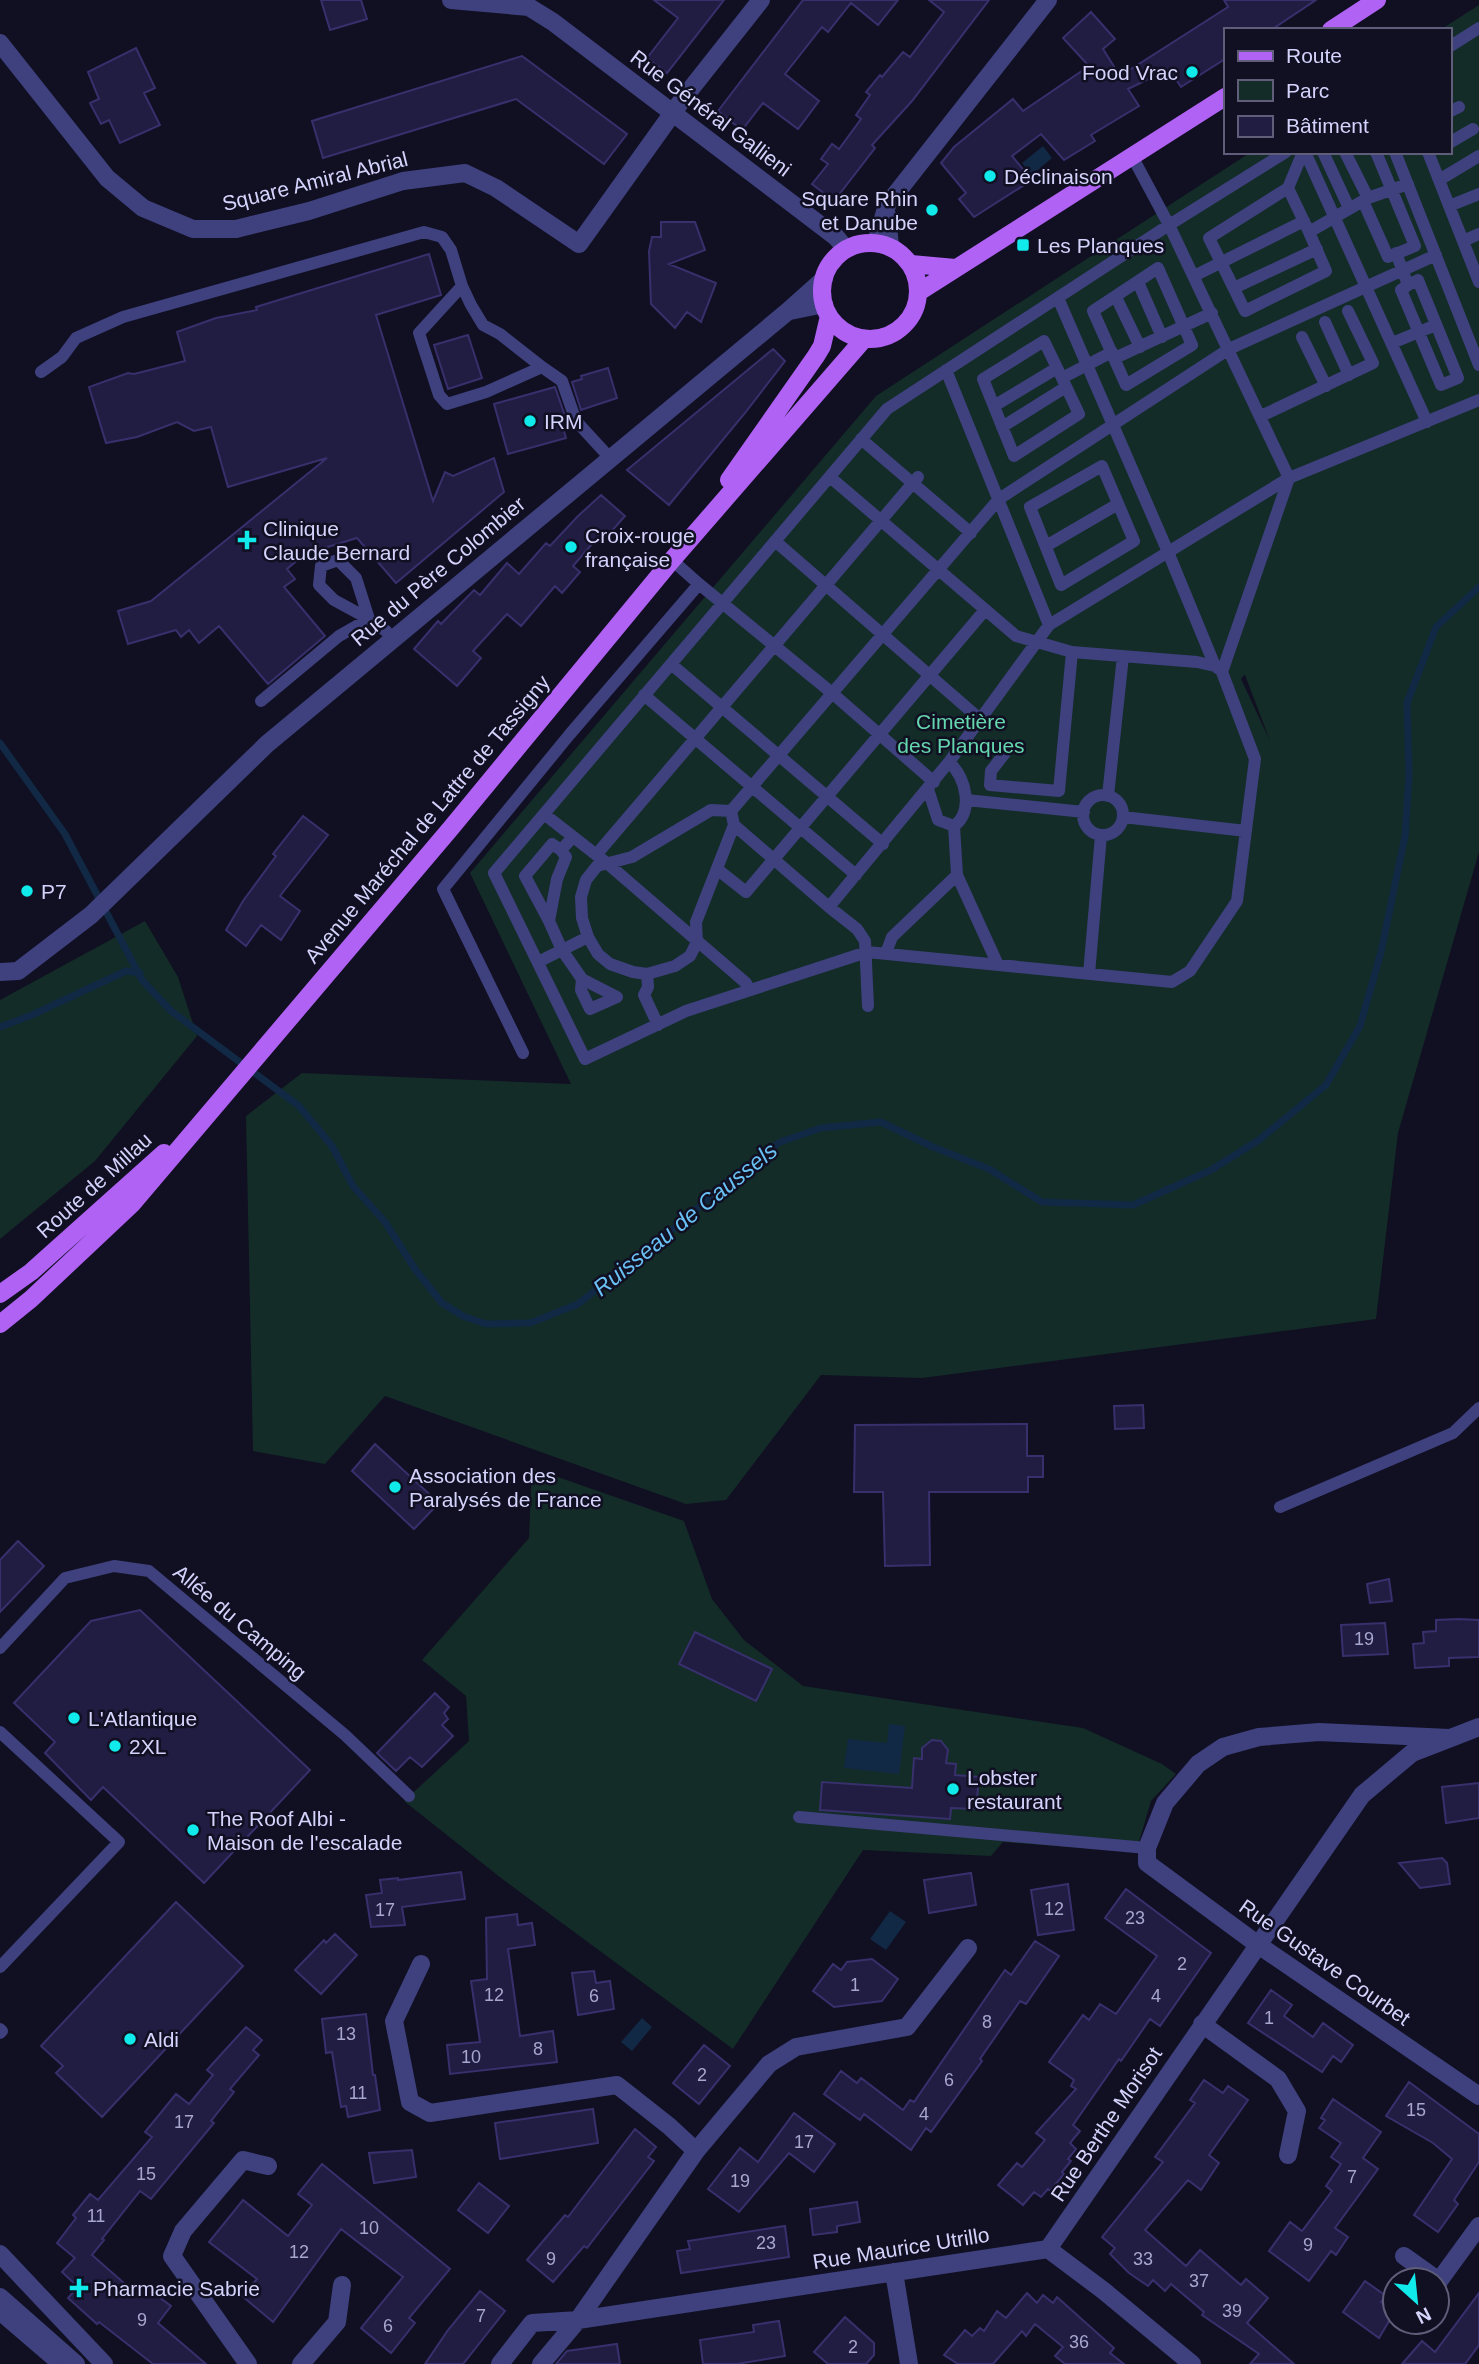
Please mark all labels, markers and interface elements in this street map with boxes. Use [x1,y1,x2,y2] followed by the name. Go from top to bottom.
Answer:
[1224,28,1451,154] legend
[1286,44,1342,67] text: Route
[626,45,796,181] street label: Rue Général Gallieni
[1082,61,1178,84] place label: Food Vrac
[1184,64,1200,80] marker: Food Vrac
[1286,79,1329,102] text: Parc
[1286,114,1369,137] text: Bâtiment
[220,147,410,215] street label: Square Amiral Abrial
[1004,165,1113,188] place label: Déclinaison
[982,168,998,184] marker: Déclinaison
[801,187,918,234] place label: Square Rhin et Danube
[924,202,940,218] marker: Square Rhin et Danube
[1037,234,1164,257] place label: Les Planques
[1015,237,1031,253] marker: Les Planques
[544,410,583,433] place label: IRM
[522,413,538,429] marker: IRM
[347,492,529,650] street label: Rue du Père Colombier
[263,517,410,564] place label: Clinique Claude Bernard
[585,524,695,571] place label: Croix-rouge française
[237,530,257,550] marker: Clinique Claude Bernard
[563,539,579,555] marker: Croix-rouge française
[300,670,554,967] street label: Avenue Maréchal de Lattre de Tassigny
[897,710,1025,757] park label: Cimetière des Planques
[41,880,67,903] place label: P7
[19,883,35,899] marker: P7
[32,1128,156,1242] street label: Route de Millau
[588,1137,782,1301] water label: Ruisseau de Caussels
[409,1464,602,1511] place label: Association des Paralysés de France
[387,1479,403,1495] marker: Association des Paralysés de France
[169,1560,311,1684] street label: Allée du Camping
[1354,1629,1374,1649] house number: 19
[88,1707,197,1730] place label: L'Atlantique
[66,1710,82,1726] marker: L'Atlantique
[129,1735,166,1758] place label: 2XL
[107,1738,123,1754] marker: 2XL
[967,1766,1062,1813] place label: Lobster restaurant
[945,1781,961,1797] marker: Lobster restaurant
[207,1807,402,1854] place label: The Roof Albi - Maison de l'escalade
[185,1822,201,1838] marker: The Roof Albi - Maison de l'escalade
[1235,1894,1415,2030] street label: Rue Gustave Courbet
[1044,1899,1064,1919] house number: 12
[375,1900,395,1920] house number: 17
[1125,1908,1145,1928] house number: 23
[1177,1954,1187,1974] house number: 2
[850,1975,860,1995] house number: 1
[484,1985,504,2005] house number: 12
[589,1986,599,2006] house number: 6
[1151,1986,1161,2006] house number: 4
[1264,2008,1274,2028] house number: 1
[982,2012,992,2032] house number: 8
[336,2024,356,2044] house number: 13
[144,2028,179,2051] place label: Aldi
[122,2031,138,2047] marker: Aldi
[533,2039,543,2059] house number: 8
[1046,2042,1166,2205] street label: Rue Berthe Morisot
[461,2047,481,2067] house number: 10
[697,2065,707,2085] house number: 2
[944,2070,954,2090] house number: 6
[349,2083,367,2103] house number: 11
[1406,2100,1426,2120] house number: 15
[919,2104,929,2124] house number: 4
[174,2112,194,2132] house number: 17
[794,2132,814,2152] house number: 17
[136,2164,156,2184] house number: 15
[1347,2167,1357,2187] house number: 7
[730,2171,750,2191] house number: 19
[87,2206,105,2226] house number: 11
[359,2218,379,2238] house number: 10
[811,2223,991,2273] street label: Rue Maurice Utrillo
[756,2233,776,2253] house number: 23
[1303,2235,1313,2255] house number: 9
[289,2242,309,2262] house number: 12
[546,2249,556,2269] house number: 9
[1133,2249,1153,2269] house number: 33
[1381,2266,1451,2336] north arrow
[1189,2271,1209,2291] house number: 37
[93,2277,260,2300] place label: Pharmacie Sabrie
[71,2280,87,2296] marker: Pharmacie Sabrie
[1222,2301,1242,2321] house number: 39
[1413,2303,1434,2328] text: N
[476,2306,486,2326] house number: 7
[137,2310,147,2330] house number: 9
[383,2316,393,2336] house number: 6
[1069,2332,1089,2352] house number: 36
[848,2337,858,2357] house number: 2

